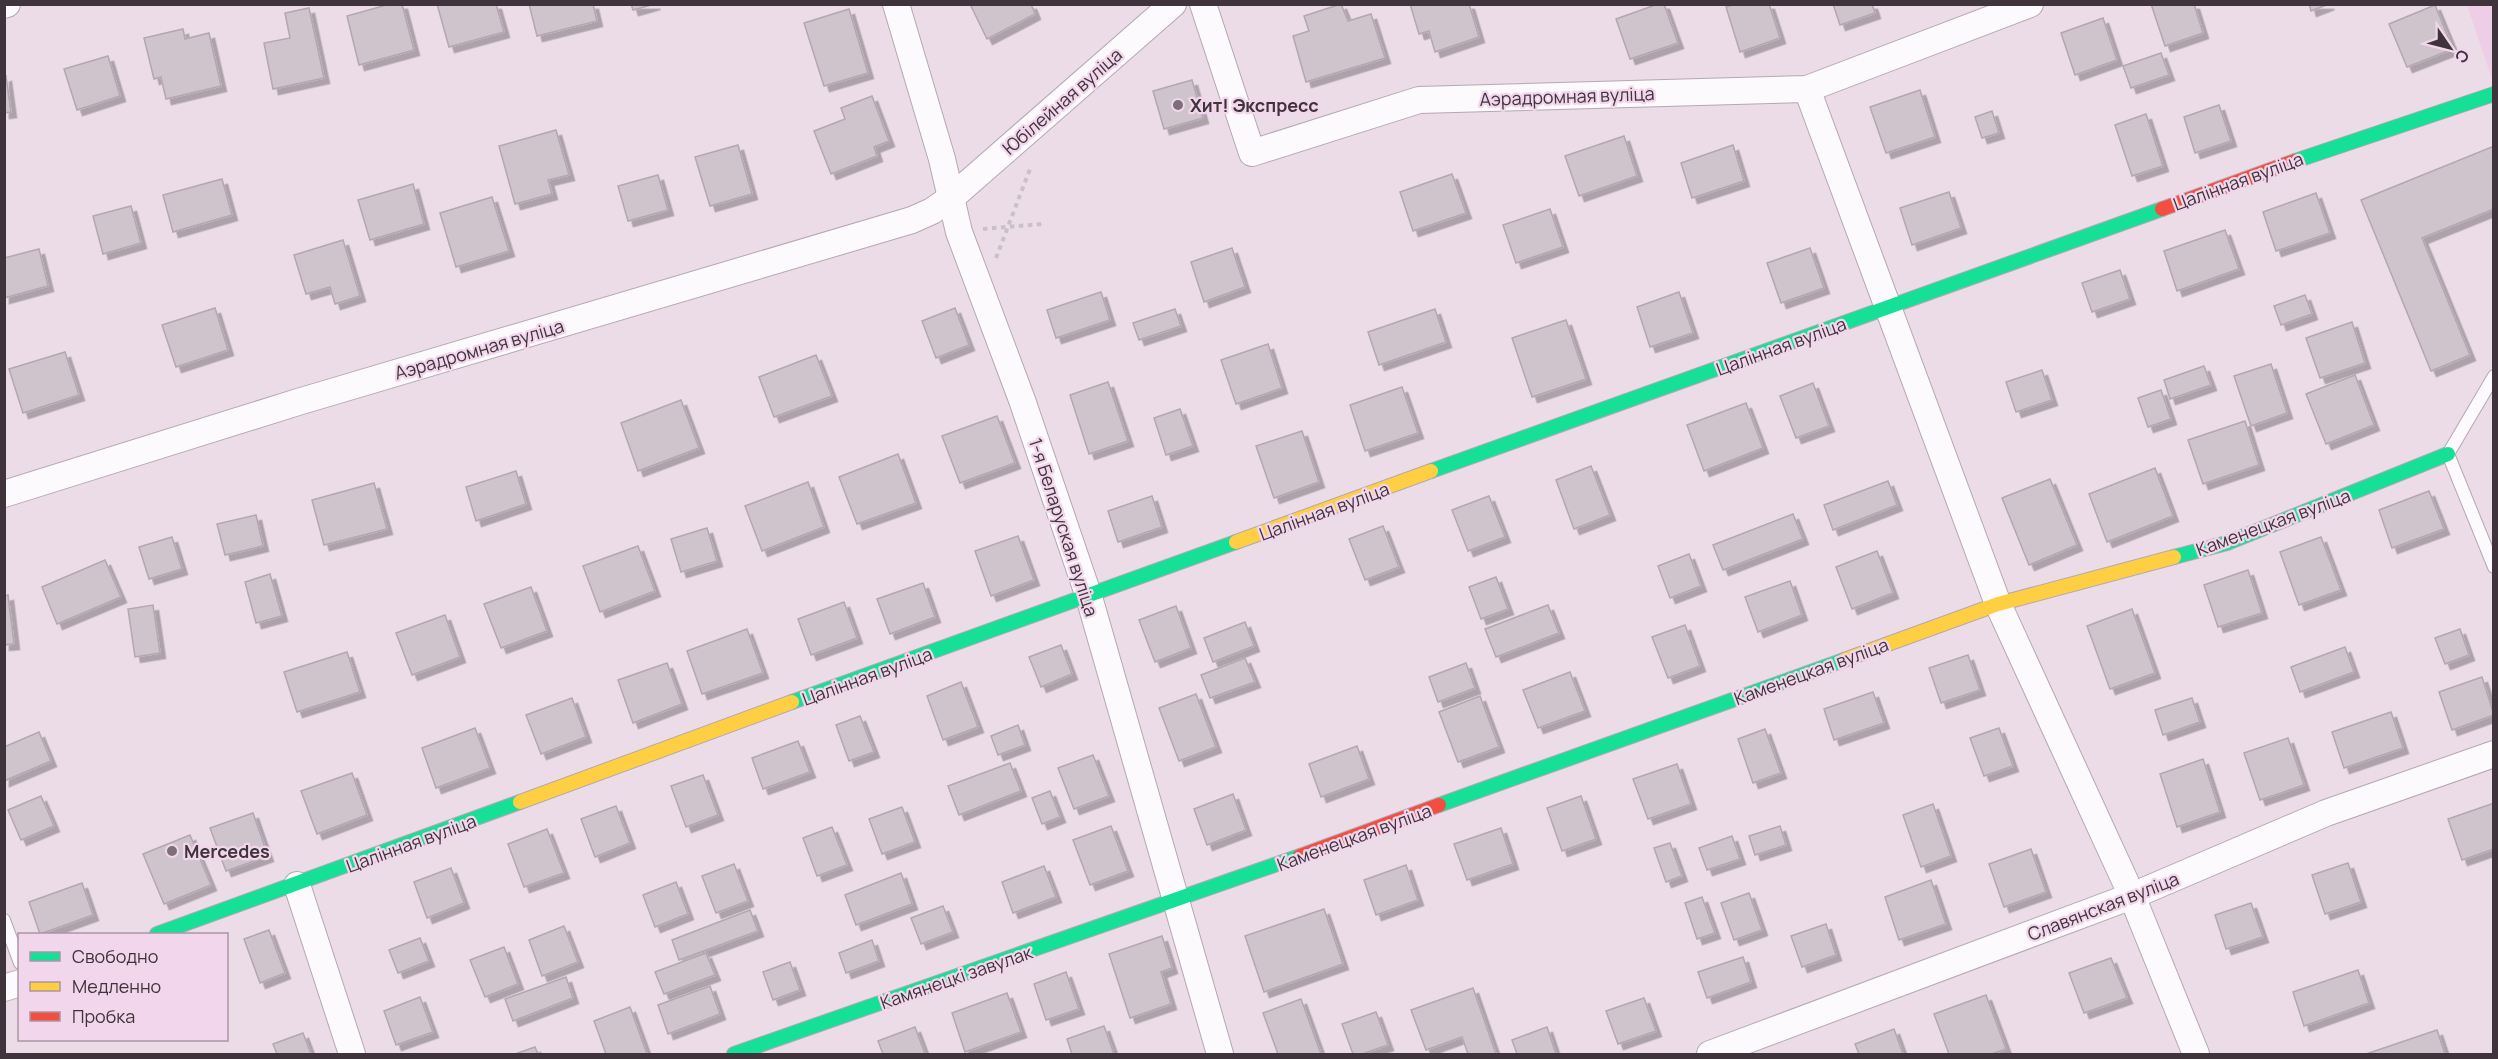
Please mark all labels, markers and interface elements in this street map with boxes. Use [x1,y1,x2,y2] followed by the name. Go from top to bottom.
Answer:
[2420,18,2480,78] north arrow
[997,42,1127,160] street label: Юбілейная вуліца
[2450,45,2475,68] text: С
[1479,81,1655,111] street label: Аэрадромная вуліца
[1190,93,1319,117] place label: Хит! Экспресс
[1171,98,1185,112] marker: Хит! Экспресс
[2170,146,2306,216] street label: Цалінная вуліца
[1713,311,1849,381] street label: Цалінная вуліца
[391,313,567,385] street label: Аэрадромная вуліца
[1024,435,1104,619] street label: 1-я Беларуская вуліца
[1256,476,1392,546] street label: Цалінная вуліца
[2192,483,2354,561] street label: Каменецкая вуліца
[1730,632,1892,710] street label: Каменецкая вуліца
[799,641,935,711] street label: Цалінная вуліца
[1273,798,1435,876] street label: Каменецкая вуліца
[343,808,479,878] street label: Цалінная вуліца
[184,839,270,863] place label: Mercedes
[165,844,179,858] marker: Mercedes
[2024,866,2182,946] street label: Славянская вуліца
[18,933,228,1041] legend
[877,939,1036,1014] street label: Камянецкі завулак
[72,944,158,968] text: Свободно
[72,974,161,998] text: Медленно
[72,1004,135,1028] text: Пробка

